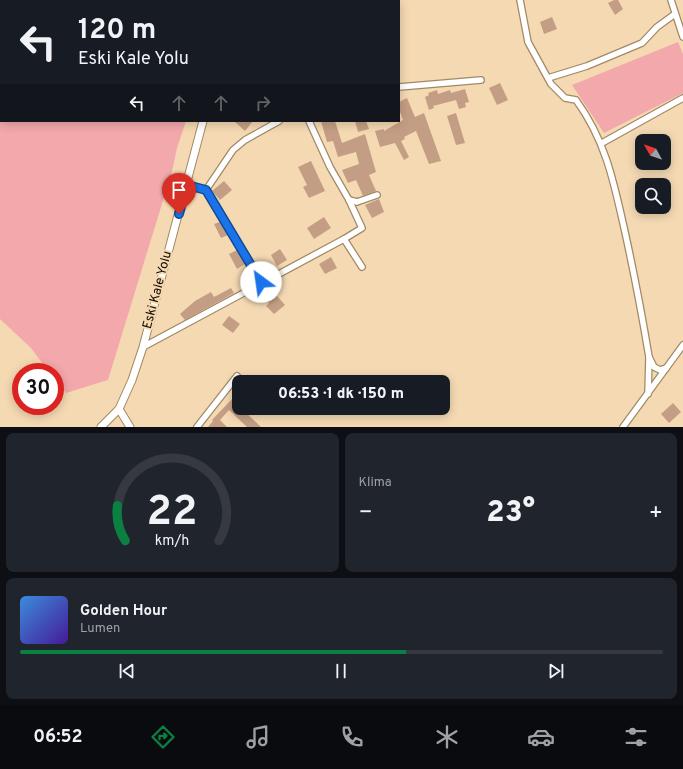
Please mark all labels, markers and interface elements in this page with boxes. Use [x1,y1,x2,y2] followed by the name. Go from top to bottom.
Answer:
[78,13,156,49] text: 120 m
[12,16,64,68] icon: left
[78,48,189,71] text: Eski Kale Yolu
[126,92,148,114] icon: left
[168,92,190,114] icon: ahead
[210,92,232,114] icon: ahead
[252,92,274,114] icon: right
[635,134,671,170] north arrow
[635,134,671,214] map controls
[162,173,196,214] pin
[635,178,671,214] button: search
[168,179,190,201] icon: arrive
[140,249,176,331] street label: Eski Kale Yolu
[240,261,282,303] position arrow
[12,363,64,415] speed limit sign: 30
[278,385,404,404] text: 06:53 · 1 dk · 150 m
[359,475,392,491] text: Klima
[147,486,198,539] text: 22
[486,495,535,532] text: 23°
[359,500,373,527] text: −
[649,500,663,527] text: +
[155,531,190,549] text: km/h
[80,602,167,621] text: Golden Hour
[80,621,120,637] text: Lumen
[116,660,138,682] icon: previous
[330,660,352,682] icon: pause
[545,660,567,682] icon: next
[149,723,177,751] icon: directions
[244,723,272,751] icon: music
[338,723,366,751] icon: phone
[433,723,461,751] icon: climate
[527,723,555,751] icon: car
[622,723,650,751] icon: filters
[33,726,83,749] text: 06:52

